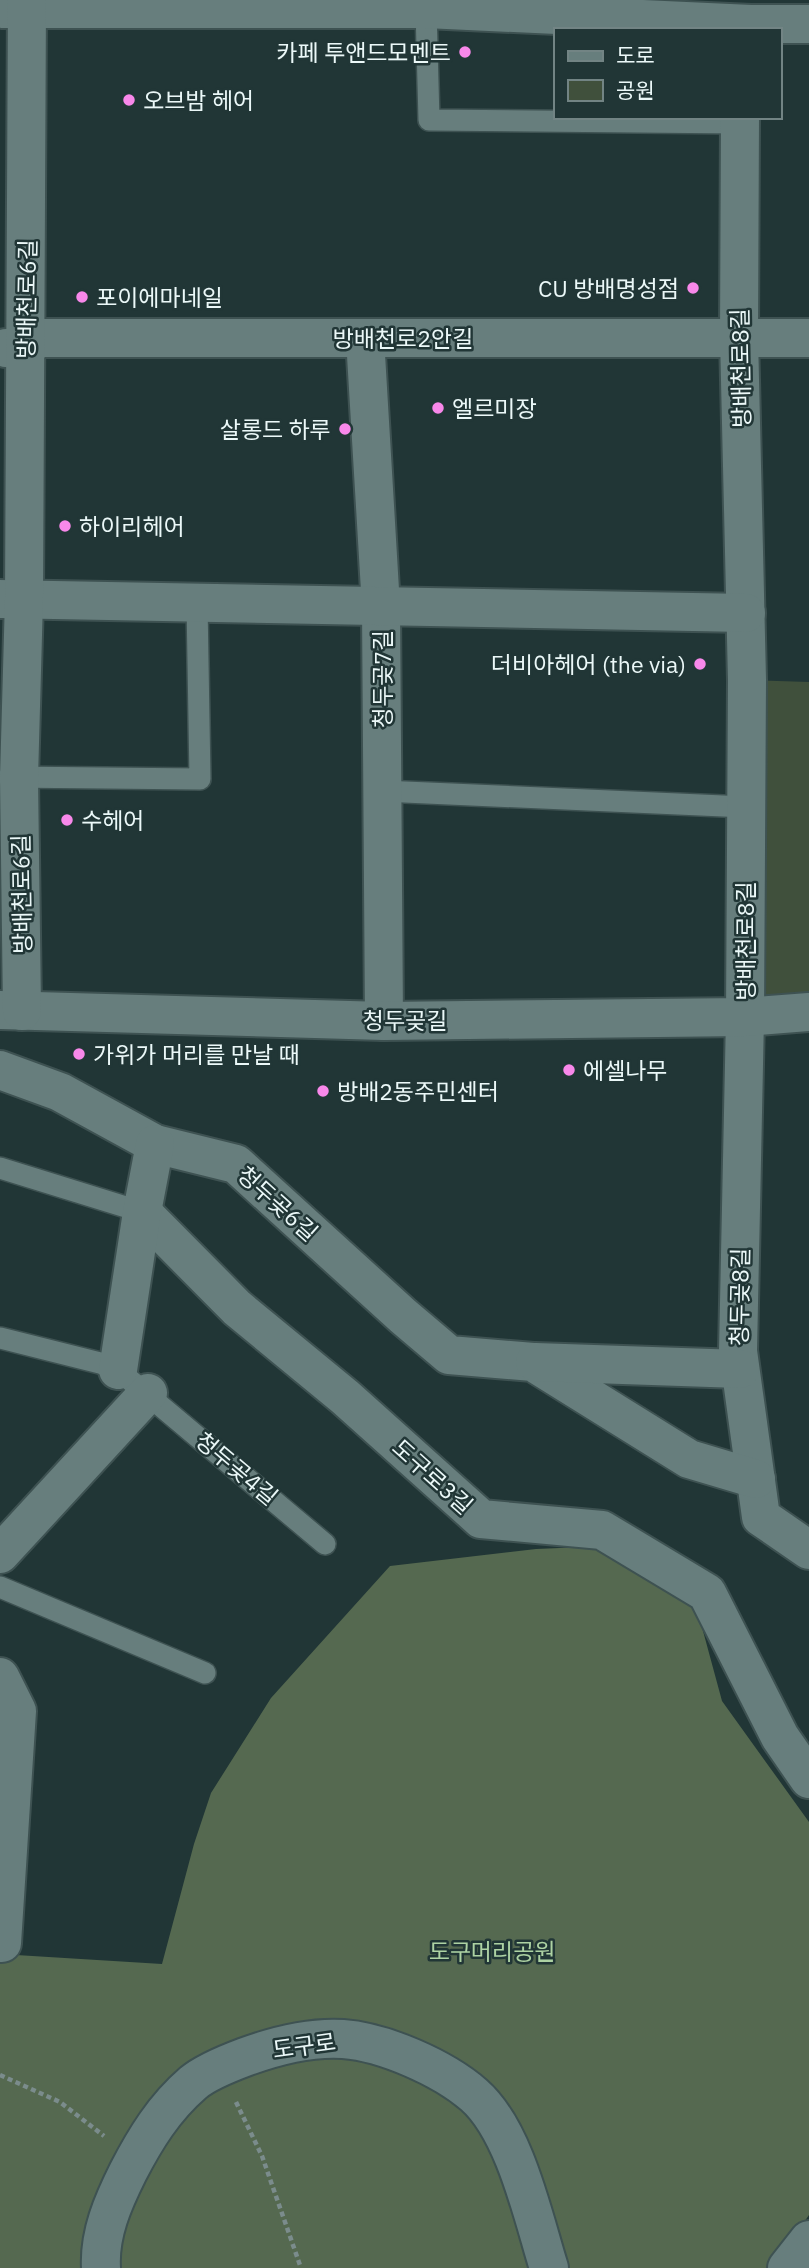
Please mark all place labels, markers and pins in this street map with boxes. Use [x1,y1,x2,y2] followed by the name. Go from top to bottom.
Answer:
[276,37,451,67] place label: 카페 투앤드모멘트
[457,44,473,60] marker: 카페 투앤드모멘트
[143,85,254,115] place label: 오브밤 헤어
[121,92,137,108] marker: 오브밤 헤어
[538,273,679,303] place label: CU 방배명성점
[685,280,701,296] marker: CU 방배명성점
[96,282,223,312] place label: 포이에마네일
[74,289,90,305] marker: 포이에마네일
[452,393,537,423] place label: 엘르미장
[430,400,446,416] marker: 엘르미장
[220,414,331,444] place label: 살롱드 하루
[337,421,353,437] marker: 살롱드 하루
[79,511,185,541] place label: 하이리헤어
[57,518,73,534] marker: 하이리헤어
[491,649,686,679] place label: 더비아헤어 (the via)
[692,656,708,672] marker: 더비아헤어 (the via)
[81,805,144,835] place label: 수헤어
[59,812,75,828] marker: 수헤어
[93,1039,300,1069] place label: 가위가 머리를 만날 때
[71,1046,87,1062] marker: 가위가 머리를 만날 때
[583,1055,668,1085] place label: 에셀나무
[561,1062,577,1078] marker: 에셀나무
[337,1076,499,1106] place label: 방배2동주민센터
[315,1083,331,1099] marker: 방배2동주민센터

